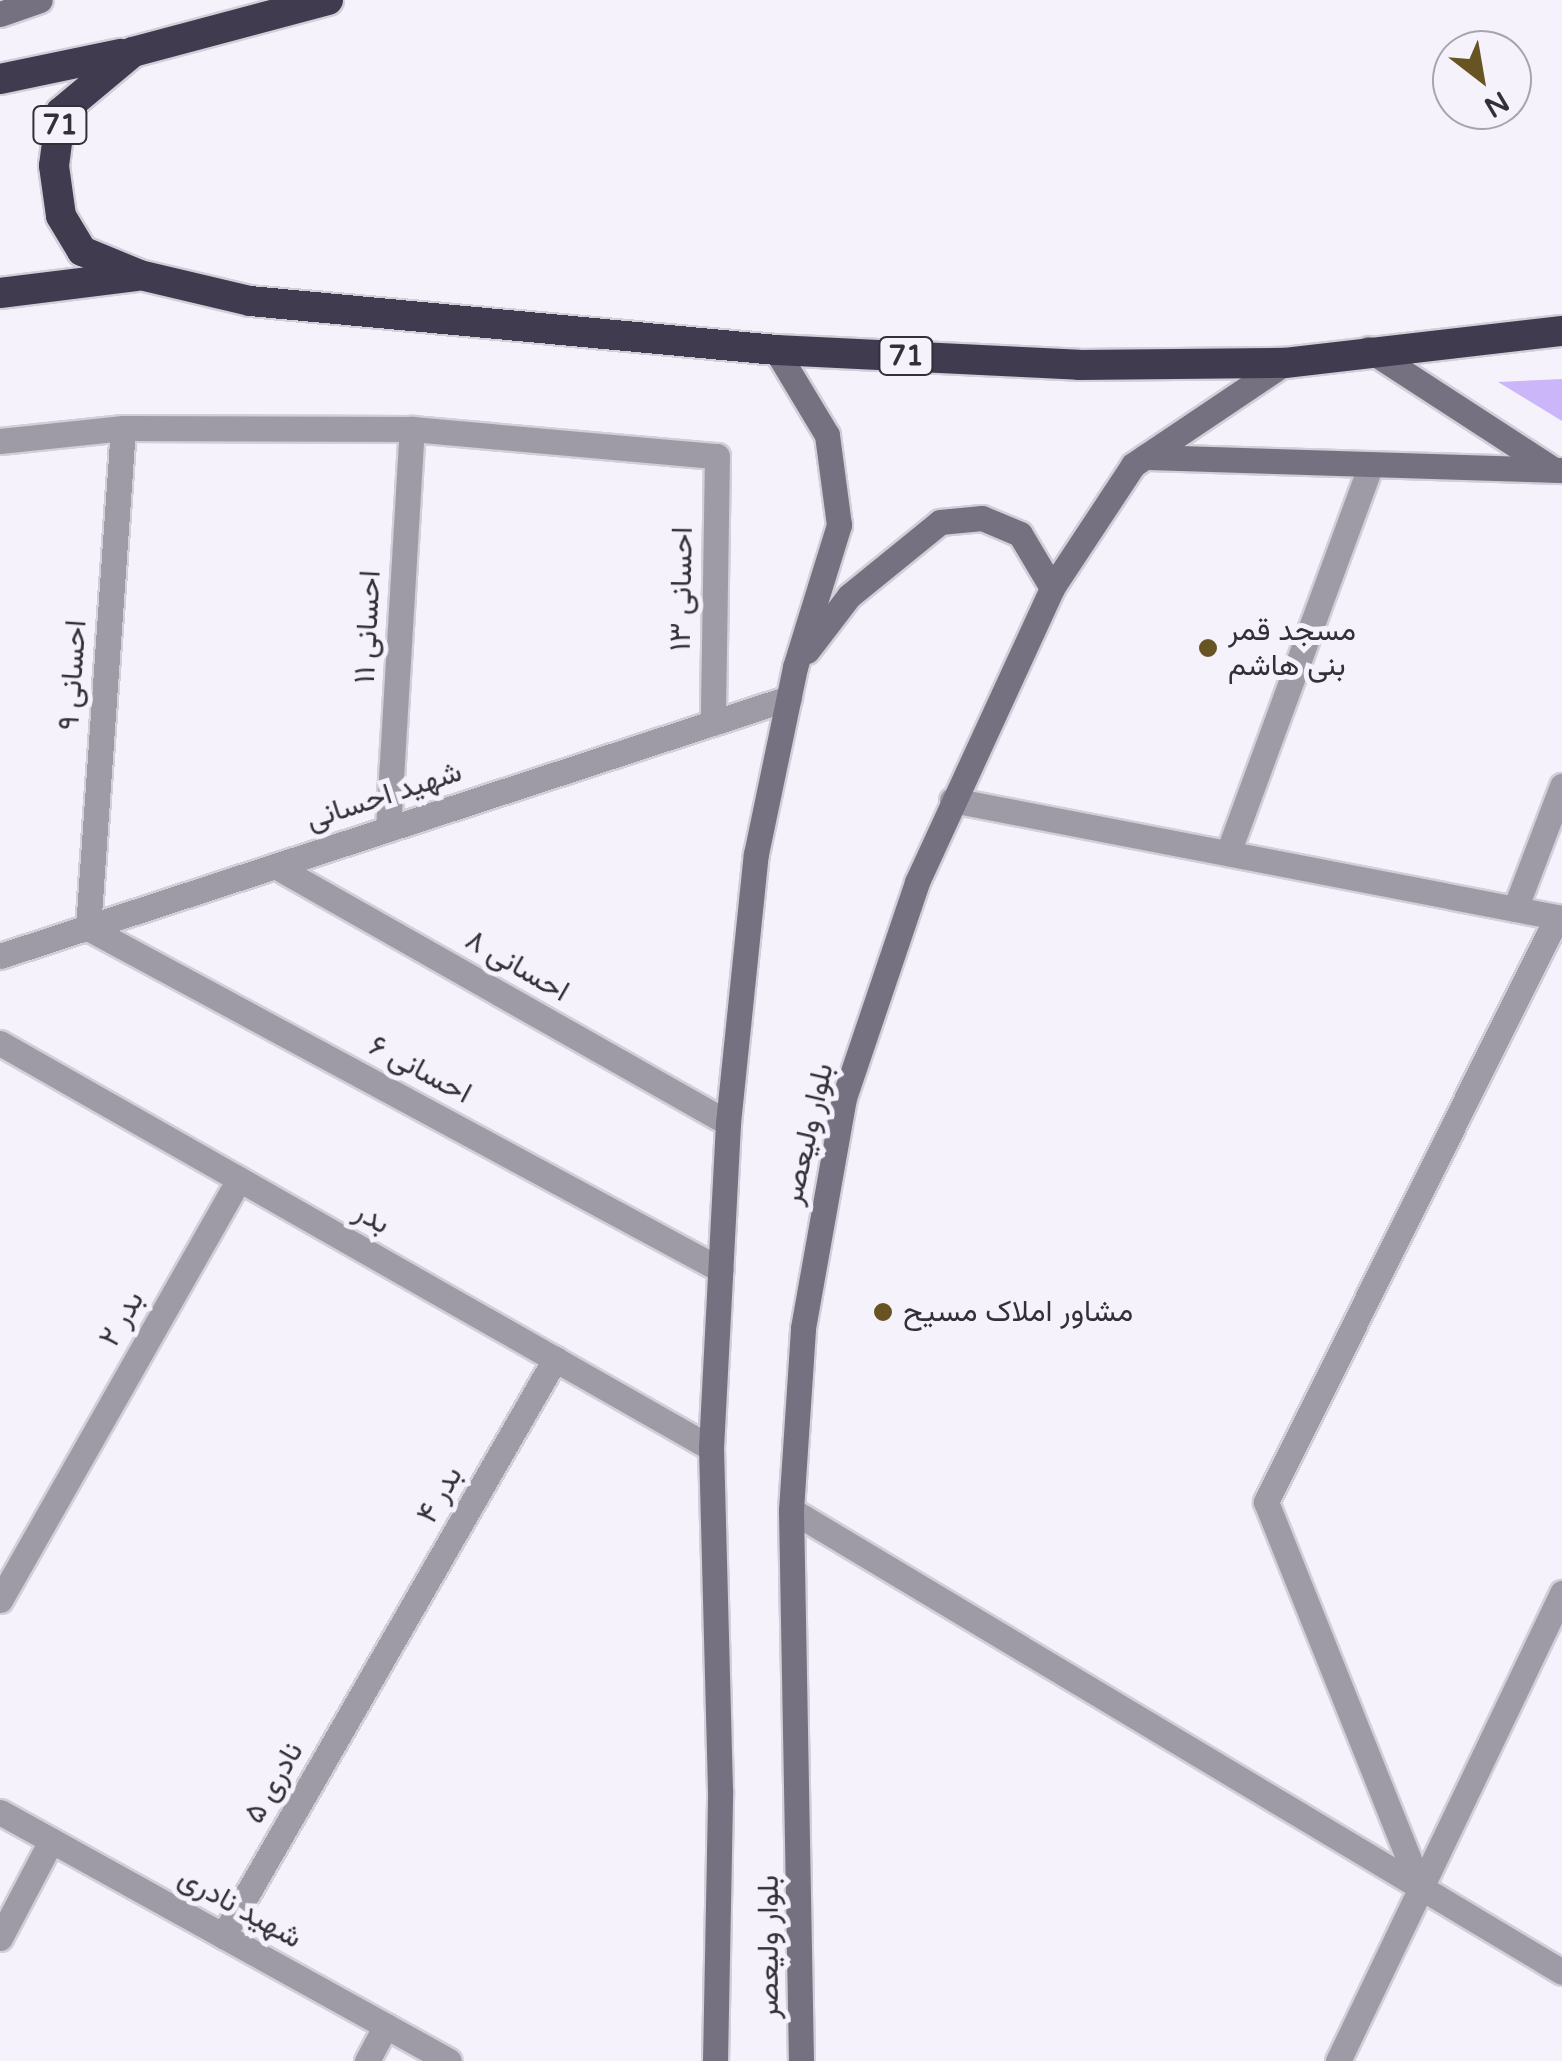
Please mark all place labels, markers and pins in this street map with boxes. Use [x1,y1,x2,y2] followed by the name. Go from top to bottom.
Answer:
[1228,613,1356,684] place label: مسجد قمر بنی هاشم
[1197,637,1219,659] marker: مسجد قمر بنی هاشم
[903,1294,1133,1330] place label: مشاور املاک مسیح
[872,1301,894,1323] marker: مشاور املاک مسیح

